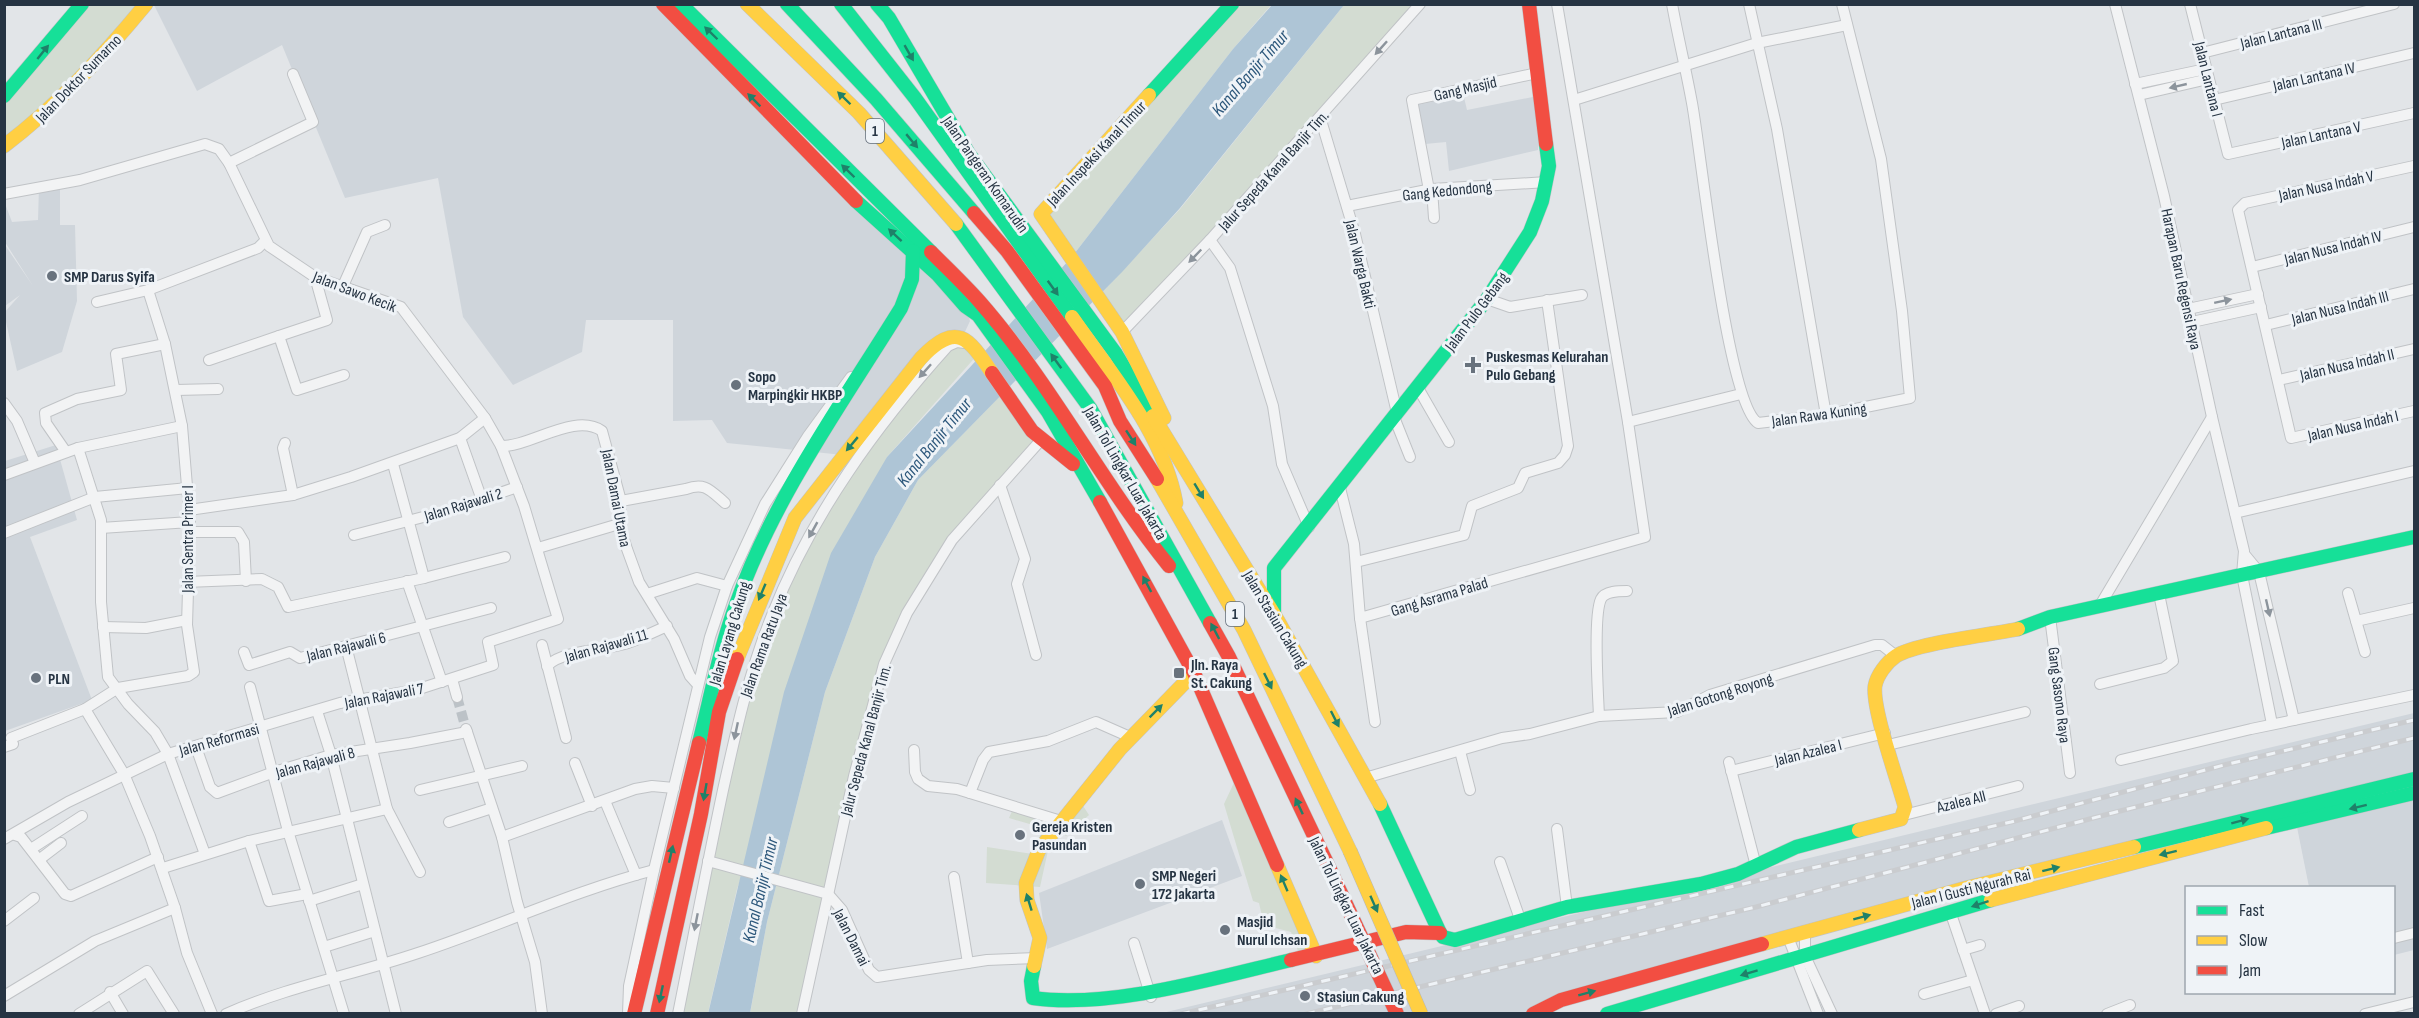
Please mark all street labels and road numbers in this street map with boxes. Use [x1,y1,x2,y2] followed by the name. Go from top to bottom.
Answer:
[2238,15,2324,54] street label: Jalan Lantana III
[32,31,126,128] street label: Jalan Doktor Sumarno
[2189,39,2226,119] street label: Jalan Lantana I
[2270,59,2358,96] street label: Jalan Lantana IV
[1432,73,1499,106] street label: Gang Masjid
[1043,97,1151,211] street label: Jalan Inspeksi Kanal Timur
[1214,107,1333,236] street label: Jalur Sepeda Kanal Banjir Tim.
[937,112,1032,237] street label: Jalan Pangeran Komarudin
[2279,118,2364,153] street label: Jalan Lantana V
[866,119,884,143] road number: 1
[2276,167,2376,206] street label: Jalan Nusa Indah V
[1401,177,1493,206] street label: Gang Kedondong
[2156,207,2205,352] street label: Harapan Baru Regensi Raya
[1340,217,1379,311] street label: Jalan Warga Bakti
[2282,227,2385,270] street label: Jalan Nusa Indah IV
[309,267,399,317] street label: Jalan Sawo Kecik
[1441,269,1513,356] street label: Jalan Pulo Gebang
[2289,287,2391,330] street label: Jalan Nusa Indah III
[2297,345,2396,386] street label: Jalan Nusa Indah II
[1770,399,1868,432] street label: Jalan Rawa Kuning
[1078,403,1171,544] street label: Jalan Tol Lingkar Luar Jakarta
[2305,407,2401,446] street label: Jalan Nusa Indah I
[597,447,634,549] street label: Jalan Damai Utama
[179,485,198,594] street label: Jalan Sentra Primer I
[421,485,505,527] street label: Jalan Rajawali 2
[1238,567,1311,672] street label: Jalan Stasiun Cakung
[1389,574,1490,621] street label: Gang Asrama Palad
[705,579,755,689] street label: Jalan Layang Cakung
[736,591,792,701] street label: Jalan Rama Ratu Jaya
[1226,602,1244,626] road number: 1
[562,625,650,668] street label: Jalan Rajawali 11
[304,628,388,667] street label: Jalan Rajawali 6
[2043,646,2074,744] street label: Gang Sasono Raya
[837,663,896,819] street label: Jalur Sepeda Kanal Banjir Tim.
[1665,669,1775,722] street label: Jalan Gotong Royong
[342,679,426,714] street label: Jalan Rajawali 7
[176,720,262,761] street label: Jalan Reformasi
[1772,736,1844,771] street label: Jalan Azalea I
[273,744,357,783] street label: Jalan Rajawali 8
[1934,787,1988,818] street label: Azalea All
[1304,833,1387,977] street label: Jalan Tol Lingkar Luar Jakarta
[1909,865,2033,914] street label: Jalan I Gusti Ngurah Rai
[828,905,873,969] street label: Jalan Damai

